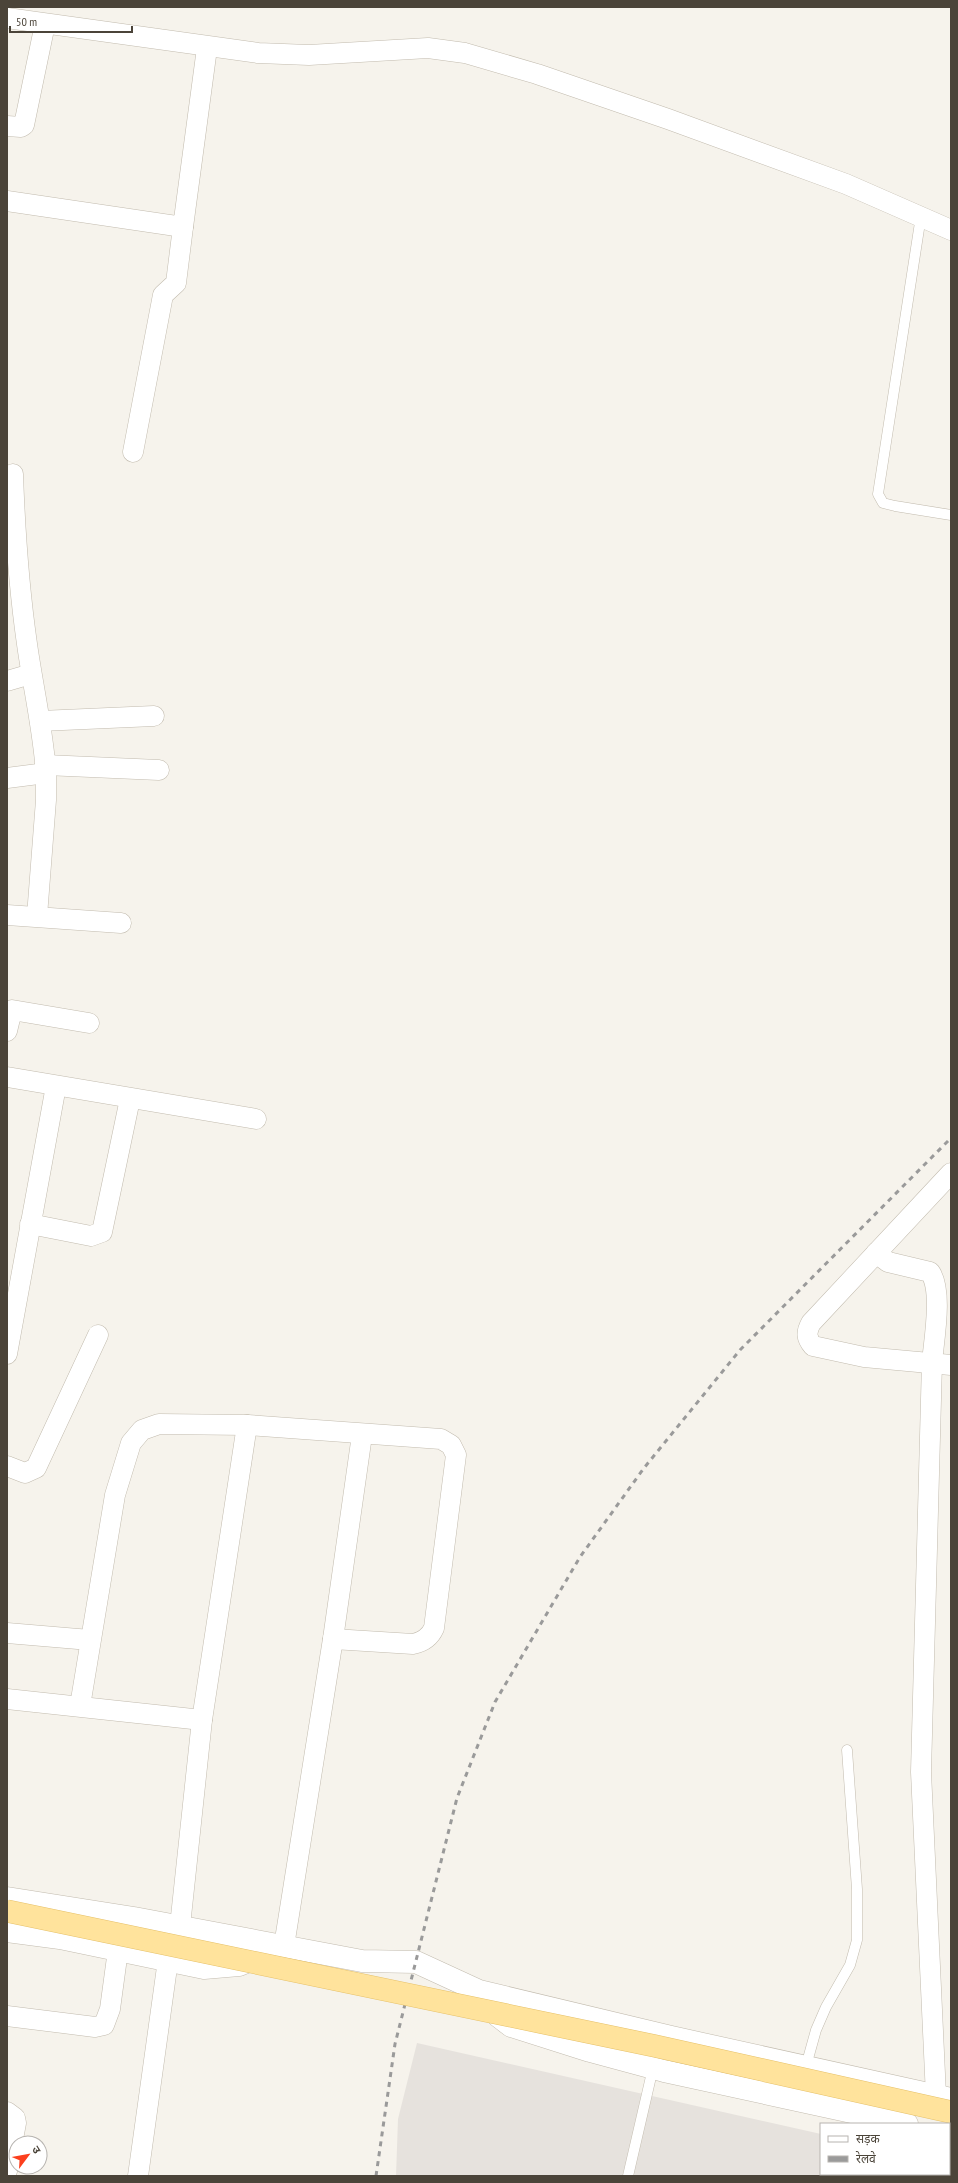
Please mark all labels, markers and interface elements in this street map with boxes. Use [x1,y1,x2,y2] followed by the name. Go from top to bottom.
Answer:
[10,8,132,34] scale bar
[16,14,37,29] text: 50 m
[820,2123,950,2175] legend
[856,2131,881,2146] text: सड़क
[8,2135,48,2175] north arrow
[29,2143,44,2157] text: उ
[856,2151,876,2166] text: रेलवे

